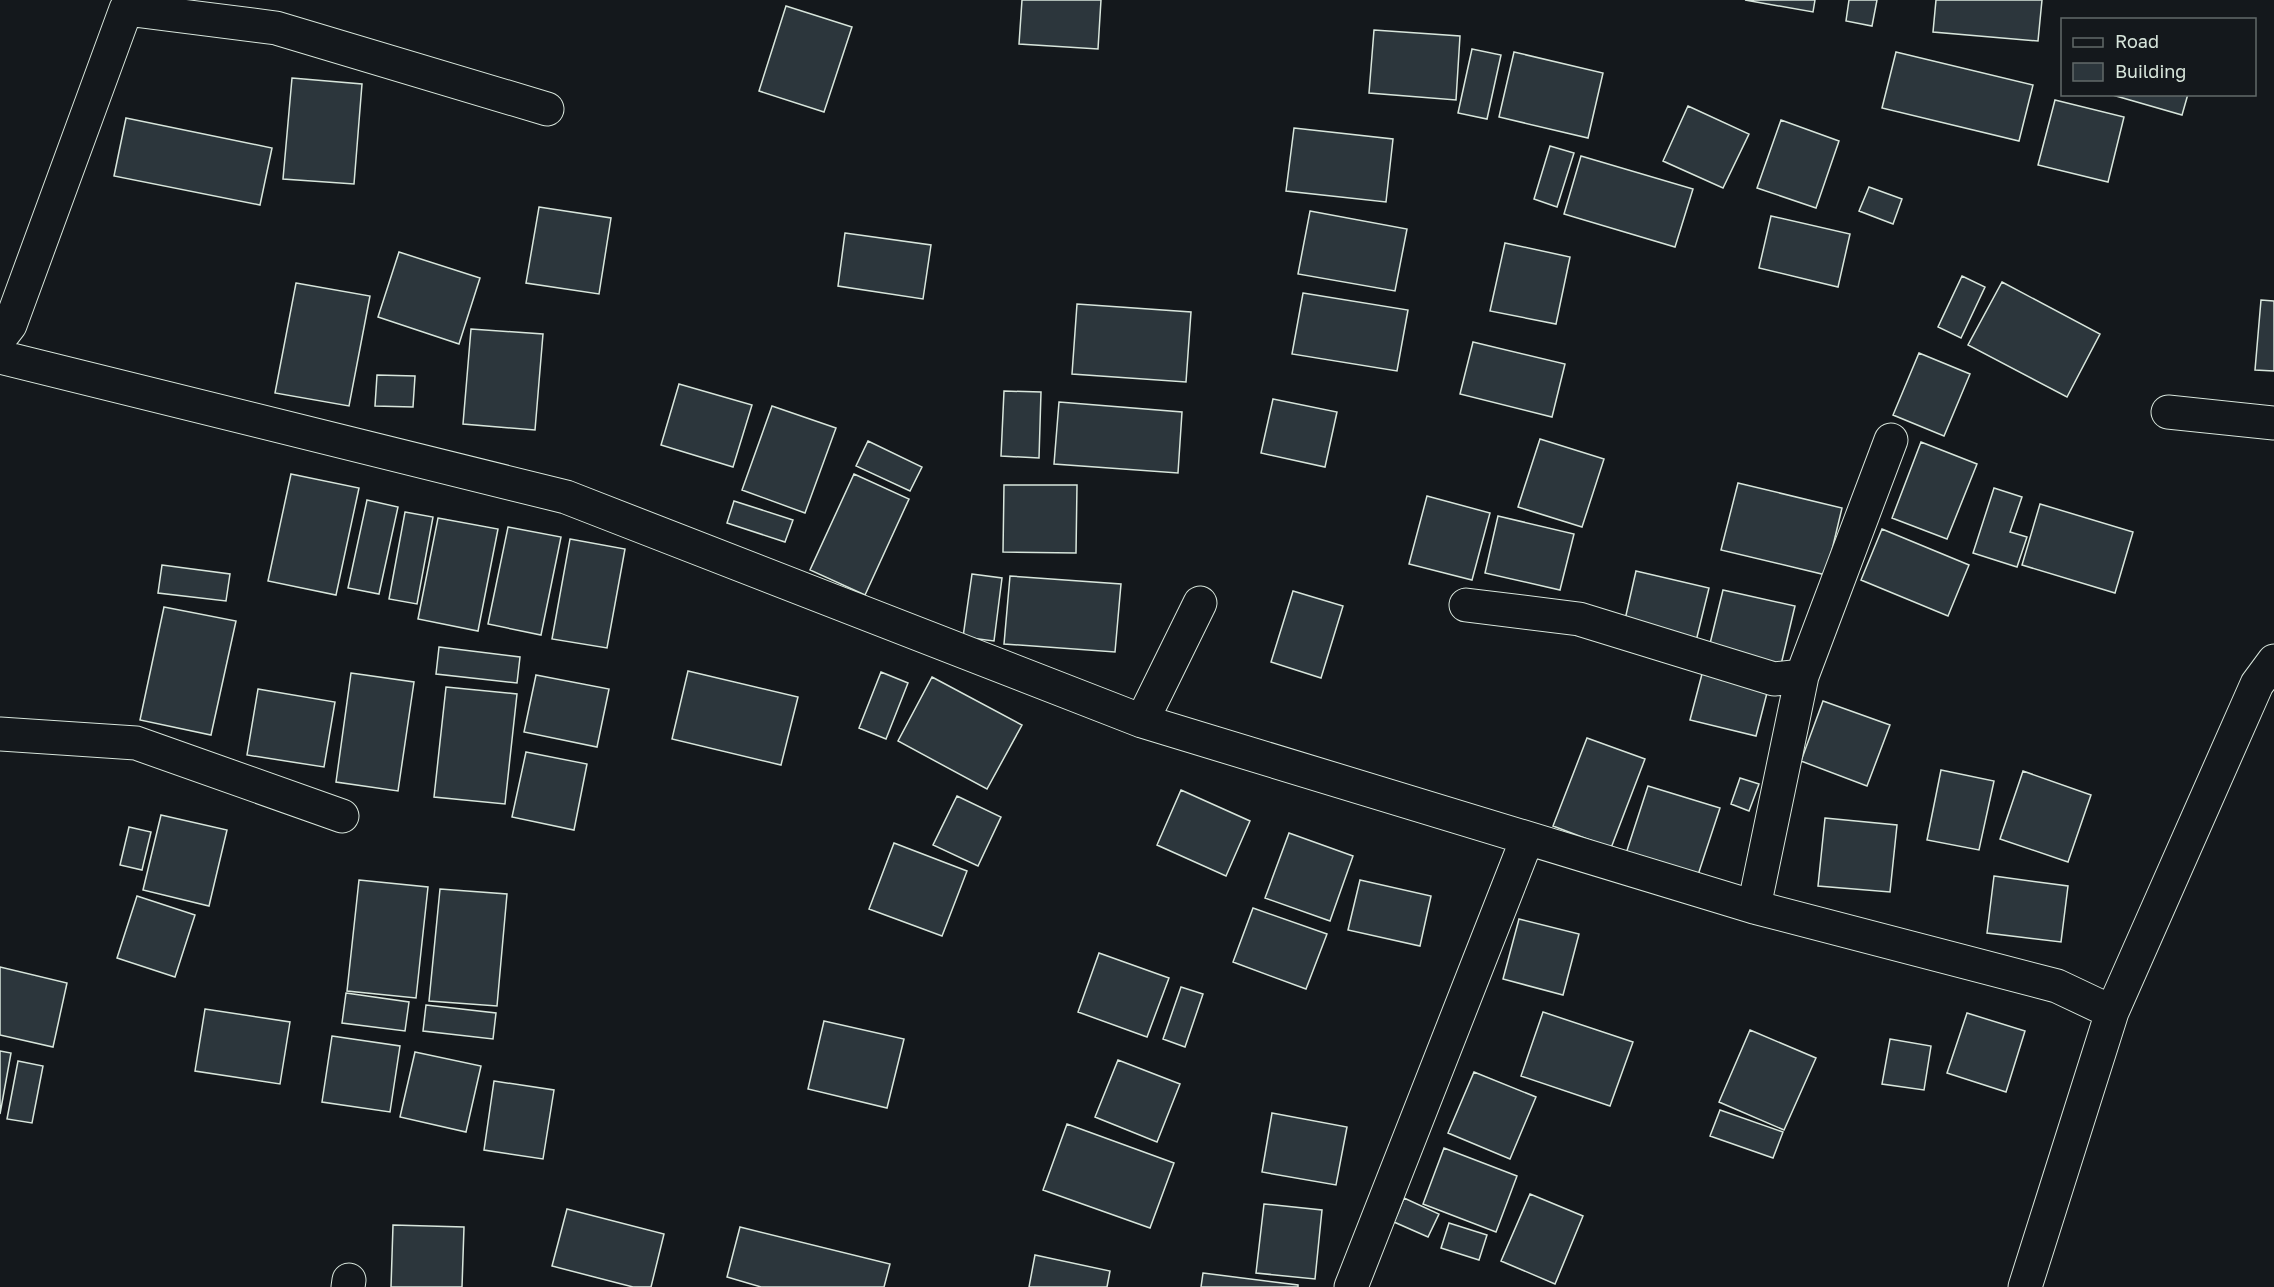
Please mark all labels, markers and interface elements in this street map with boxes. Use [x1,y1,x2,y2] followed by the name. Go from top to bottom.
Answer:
[2061,18,2256,96] legend
[2115,30,2159,52] text: Road
[2115,60,2186,82] text: Building

